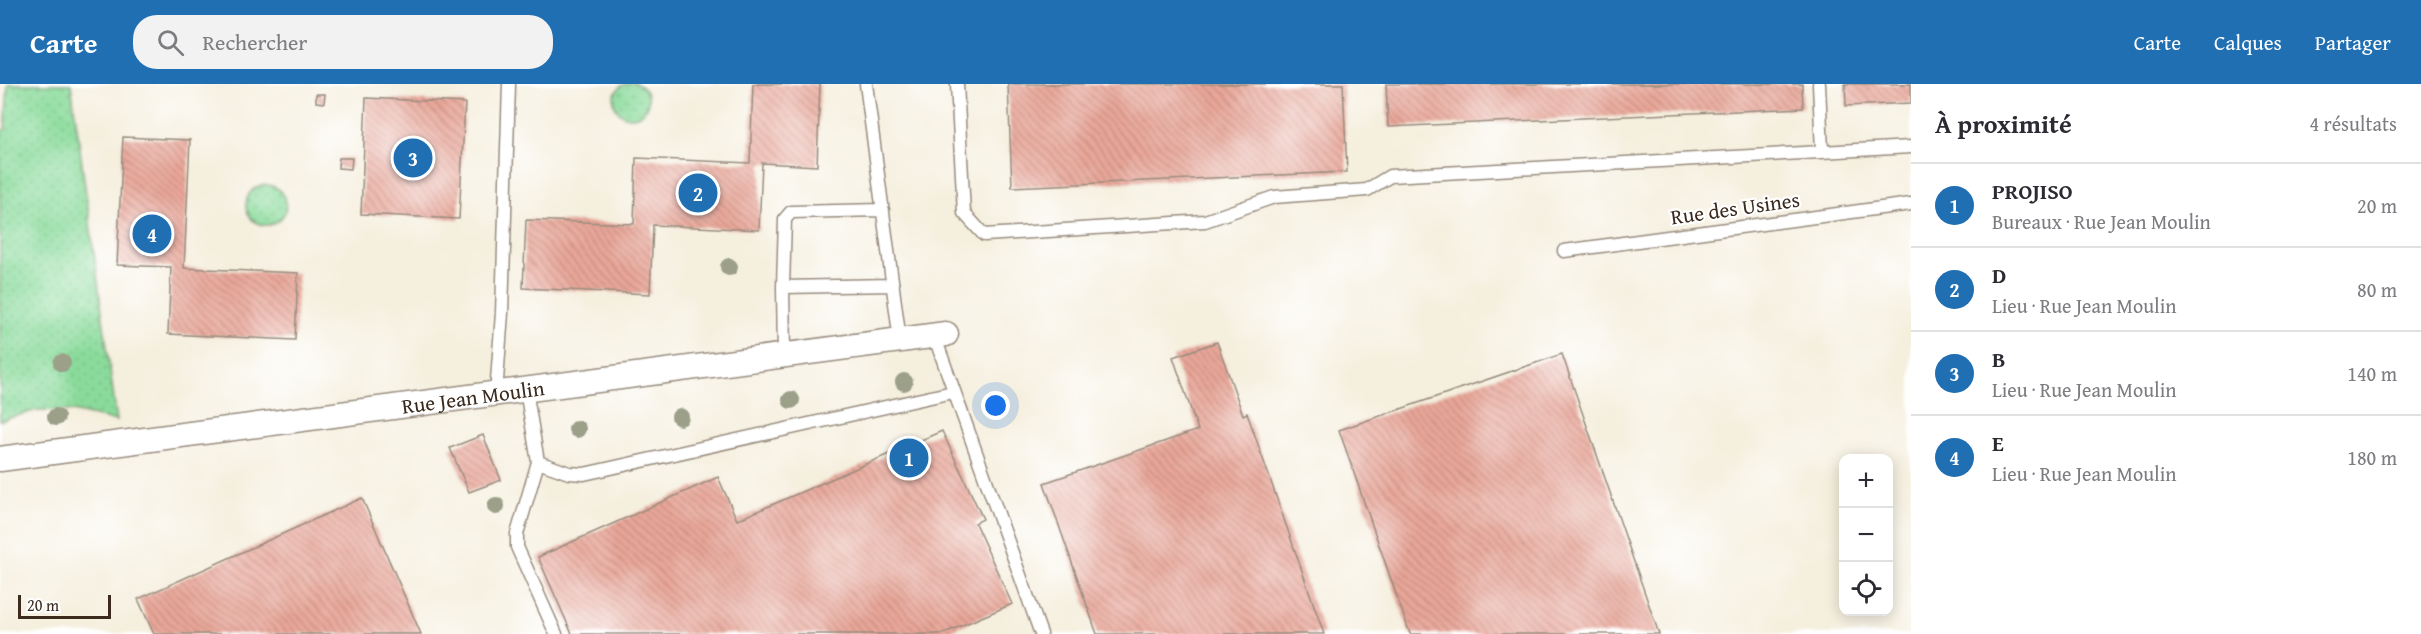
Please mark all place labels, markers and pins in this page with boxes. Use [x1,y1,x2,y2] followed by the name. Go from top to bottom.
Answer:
[394,136,432,181] pin: 3
[678,170,718,216] pin: 2
[132,212,172,256] pin: 4
[890,436,928,481] pin: 1

